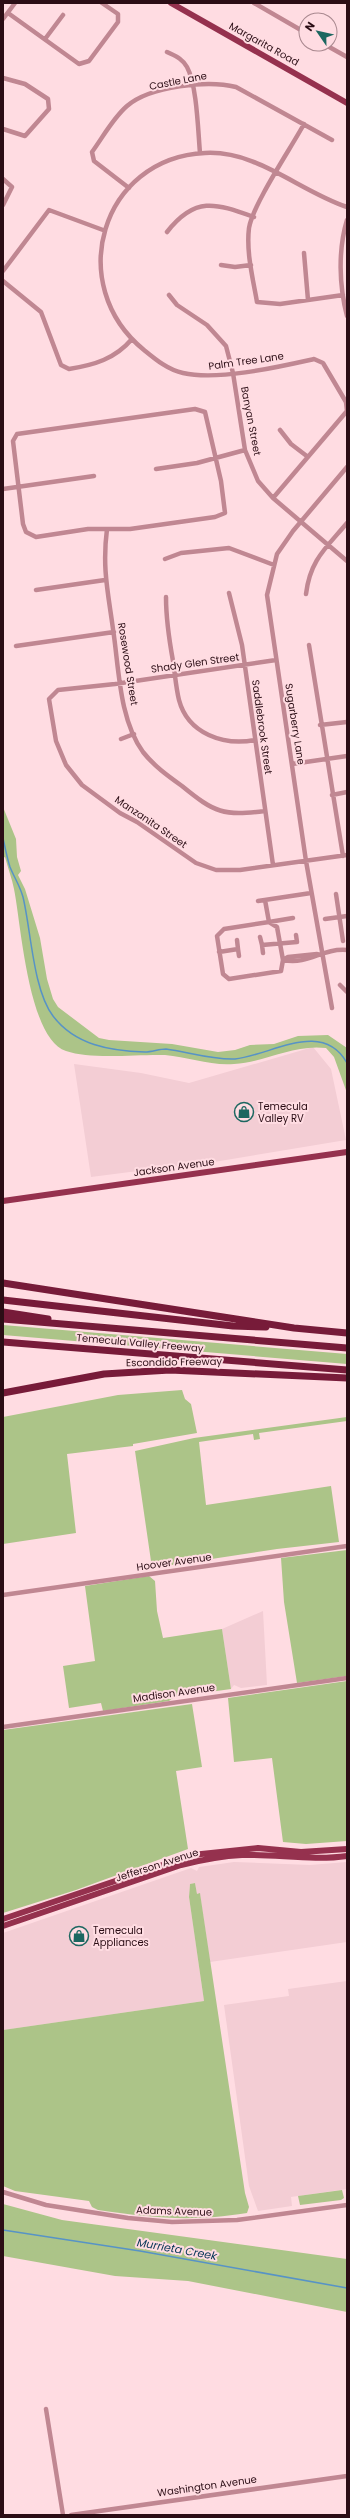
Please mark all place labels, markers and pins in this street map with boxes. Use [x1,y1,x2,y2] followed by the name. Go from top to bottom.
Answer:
[258,1099,308,1126] place label: Temecula Valley RV
[233,1101,255,1123] shop icon: Temecula Valley RV
[93,1923,149,1950] place label: Temecula Appliances
[68,1925,90,1947] shop icon: Temecula Appliances

